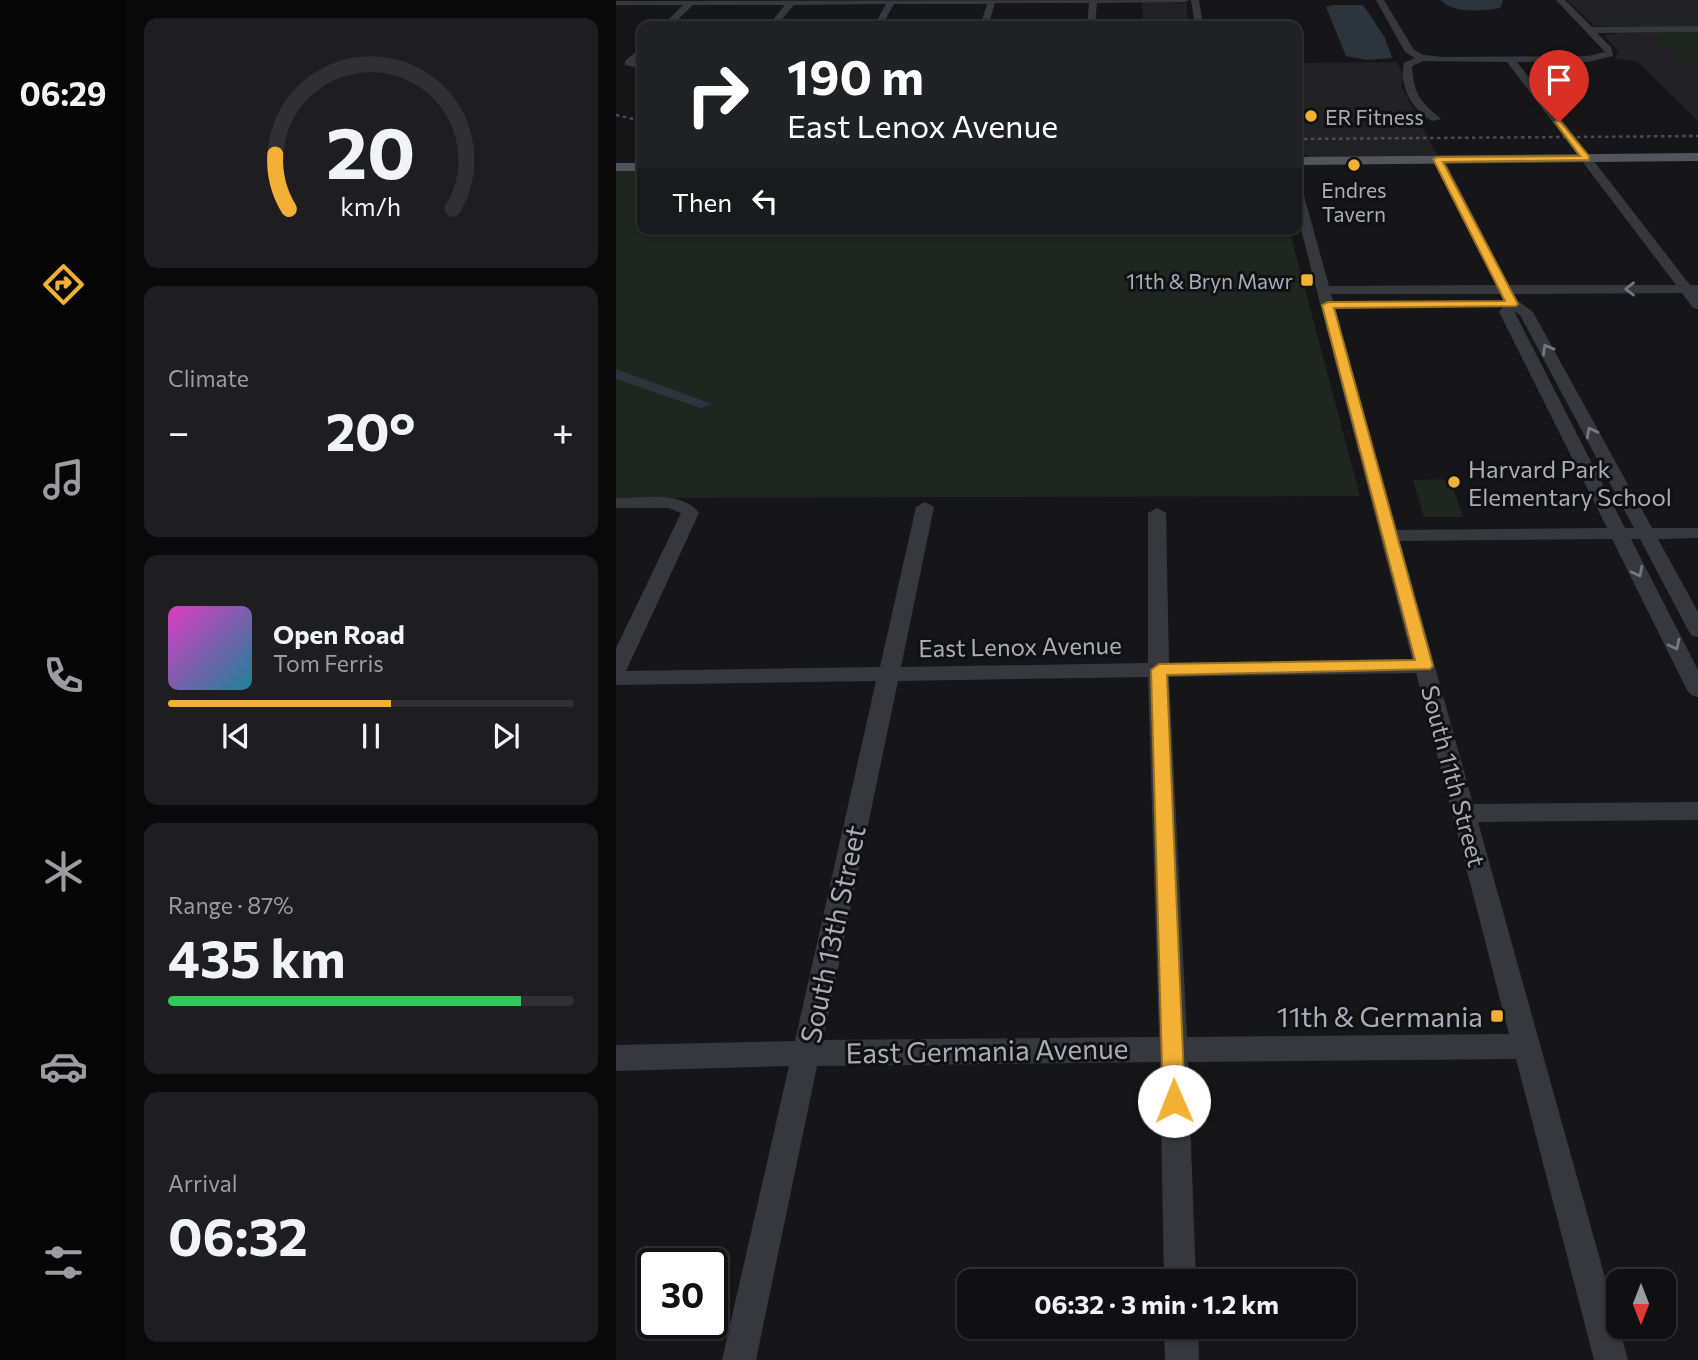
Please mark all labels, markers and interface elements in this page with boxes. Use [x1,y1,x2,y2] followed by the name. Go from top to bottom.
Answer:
[787,45,924,105] text: 190 m
[672,49,763,140] icon: right
[1529,50,1589,122] pin
[1540,61,1578,99] icon: arrive
[19,73,107,113] text: 06:29
[1325,104,1424,129] place label: ER Fitness
[787,105,1058,145] text: East Lenox Avenue
[326,106,416,195] text: 20
[1303,108,1319,124] marker: ER Fitness
[1346,157,1362,173] marker: Endres Tavern
[1321,177,1387,226] place label: Endres Tavern
[746,182,784,220] icon: left
[672,186,732,217] text: Then
[341,191,401,221] text: km/h
[39,260,88,309] icon: directions
[1126,268,1293,293] place label: 11th & Bryn Mawr
[1299,272,1315,288] marker: 11th & Bryn Mawr
[1624,281,1635,297] one-way arrow
[1542,344,1555,356] one-way arrow
[168,364,249,392] text: Climate
[326,398,416,462] text: 20°
[168,407,190,454] text: −
[552,407,574,454] text: +
[1586,426,1600,439] one-way arrow
[1468,454,1672,511] place label: Harvard Park Elementary School
[39,455,88,504] icon: music
[1446,474,1462,490] marker: Harvard Park Elementary School
[1629,565,1643,577] one-way arrow
[273,618,405,649] text: Open Road
[918,630,1122,662] street label: East Lenox Avenue
[1666,637,1680,650] one-way arrow
[273,649,384,677] text: Tom Ferris
[39,651,88,700] icon: phone
[1416,682,1492,870] street label: South 11th Street
[217,717,255,755] icon: previous
[352,717,390,755] icon: pause
[487,717,525,755] icon: next
[792,822,872,1046] street label: South 13th Street
[39,847,88,896] icon: climate
[168,891,293,919] text: Range · 87%
[168,925,346,989] text: 435 km
[1277,999,1483,1033] place label: 11th & Germania
[1489,1008,1505,1024] marker: 11th & Germania
[845,1031,1129,1069] street label: East Germania Avenue
[39,1042,88,1091] icon: car
[1137,1064,1211,1138] position arrow
[168,1169,238,1197] text: Arrival
[168,1203,308,1267] text: 06:32
[39,1238,88,1287] icon: filters
[637,1248,728,1339] speed limit sign: 30
[1606,1269,1676,1339] north arrow
[1606,1269,1676,1339] map controls
[1034,1288,1279,1319] text: 06:32 · 3 min · 1.2 km

